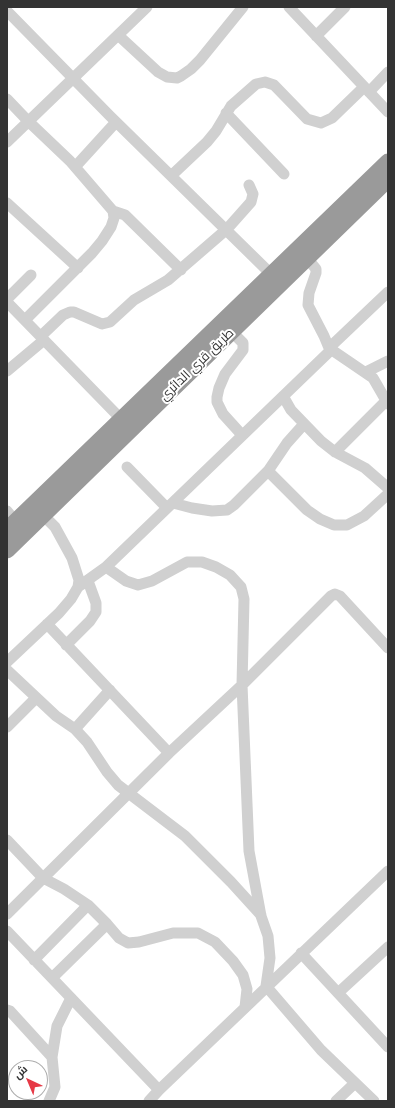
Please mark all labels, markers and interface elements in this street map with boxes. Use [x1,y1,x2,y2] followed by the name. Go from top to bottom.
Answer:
[157,326,237,404] street label: طريق قري الدائري
[8,1060,48,1100] north arrow
[11,1063,30,1081] text: ش

